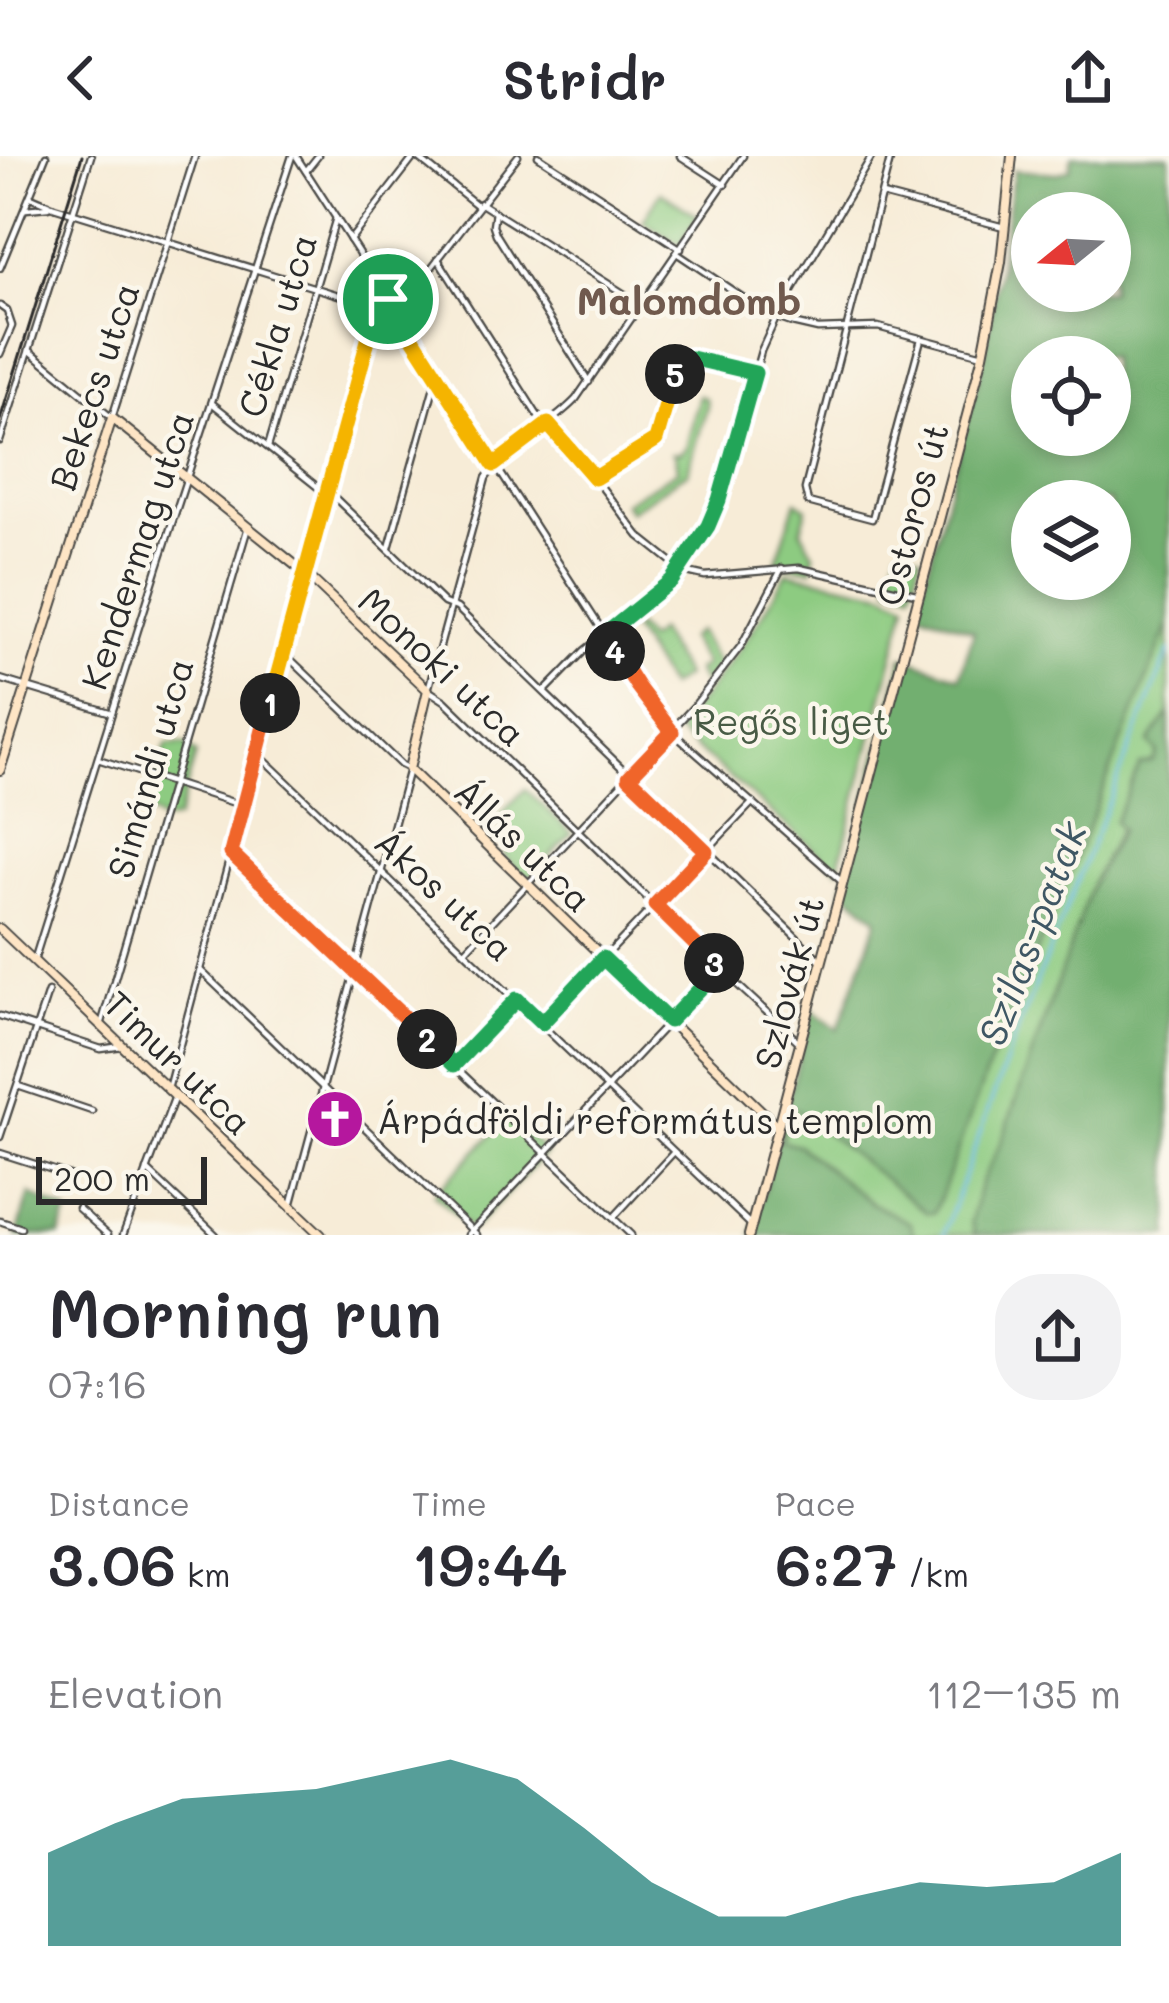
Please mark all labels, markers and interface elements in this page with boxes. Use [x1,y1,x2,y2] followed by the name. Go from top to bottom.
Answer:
[502,43,667,114] text: Stridr
[48,45,114,111] icon: back
[1055,45,1121,111] icon: share
[1011,192,1131,312] north arrow
[1011,192,1131,600] map controls
[226,228,326,422] street label: Cékla utca
[337,248,439,350] pin
[355,266,421,332] icon: arrive
[577,274,801,325] district label: Malomdomb
[37,276,149,496] street label: Bekecs utca
[1011,336,1131,456] button: locate
[645,344,705,404] pin: 5
[665,352,685,395] text: 5
[69,405,203,695] street label: Kendermag utca
[864,418,958,610] street label: Ostoros út
[1011,480,1131,600] button: layers
[349,576,537,756] street label: Monoki utca
[585,621,645,681] pin: 4
[605,629,625,672] text: 4
[95,652,203,884] street label: Simándi utca
[240,673,300,733] pin: 1
[263,681,277,724] text: 1
[693,697,889,744] park label: Regős liget
[445,767,603,921] street label: Állás utca
[965,813,1097,1052] water label: Szilas-patak
[366,818,524,970] street label: Ákos utca
[742,890,834,1074] street label: Szlovák út
[684,933,744,993] pin: 3
[704,941,724,984] text: 3
[95,980,263,1144] street label: Timur utca
[397,1009,457,1069] pin: 2
[418,1017,436,1060] text: 2
[304,1088,366,1150] church icon: Árpádföldi református templom
[377,1096,933,1143] place label: Árpádföldi református templom
[36,1151,207,1204] scale bar
[54,1156,150,1199] text: 200 m
[48,1269,442,1355] text: Morning run
[995,1274,1121,1400] button: share
[48,1357,147,1408] text: 07:16
[48,1481,190,1524] text: Distance
[412,1481,487,1524] text: Time
[775,1481,856,1524] text: Pace
[48,1524,176,1602] text: 3.06
[412,1524,567,1602] text: 19:44
[775,1524,897,1602] text: 6:27
[176,1552,231,1595] text: km
[897,1552,969,1595] text: /km
[48,1667,223,1718] text: Elevation
[926,1667,1121,1718] text: 112–135 m

